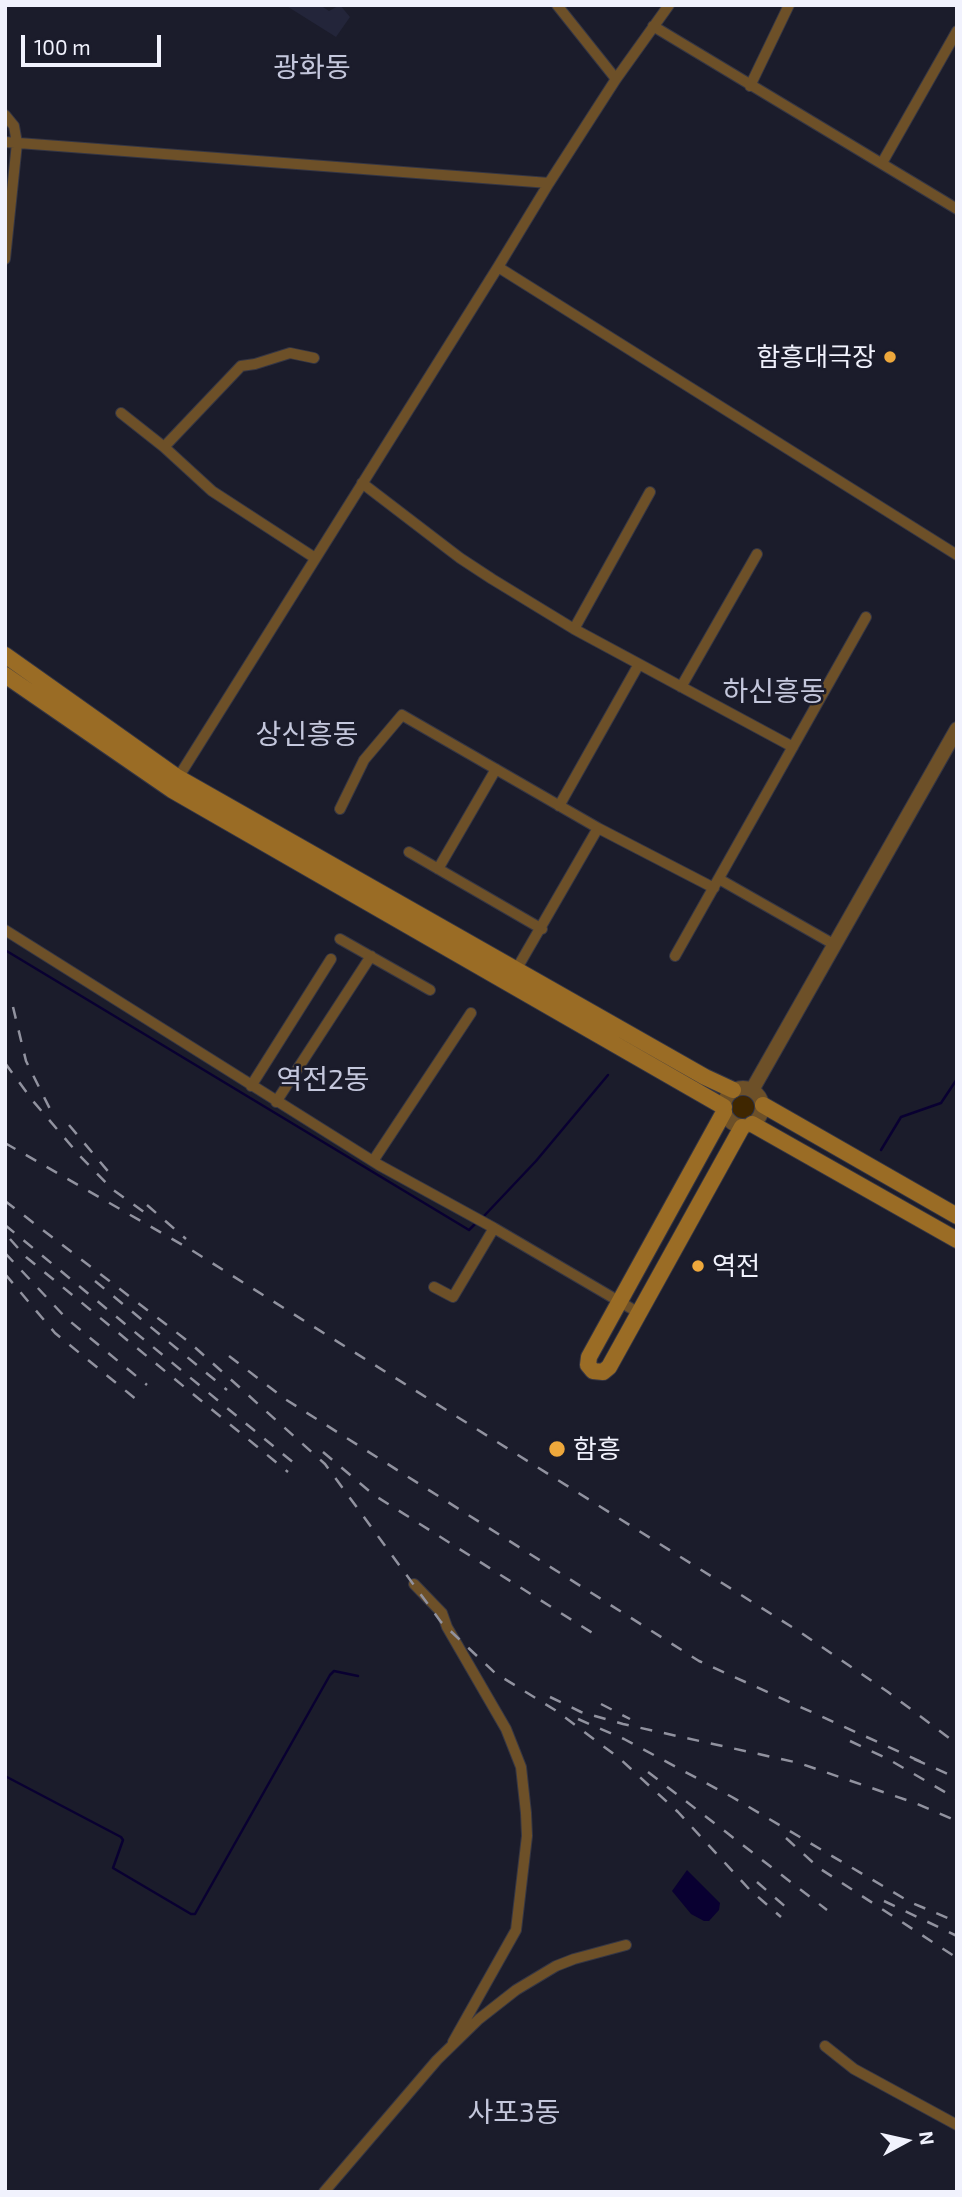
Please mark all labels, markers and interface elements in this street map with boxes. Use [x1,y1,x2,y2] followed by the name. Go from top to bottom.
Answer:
[24,21,164,65] scale bar
[34,34,91,59] text: 100 m
[273,51,351,85] district label: 광화동
[756,341,876,373] place label: 함흥대극장
[882,349,898,365] marker: 함흥대극장
[722,675,826,709] district label: 하신흥동
[255,718,359,752] district label: 상신흥동
[276,1063,370,1097] district label: 역전2동
[712,1250,760,1282] place label: 역전
[690,1258,706,1274] marker: 역전
[573,1433,621,1465] place label: 함흥
[547,1439,567,1459] marker: 함흥
[468,2096,560,2130] district label: 사포3동
[871,2106,941,2176] north arrow
[915,2130,940,2146] text: N

